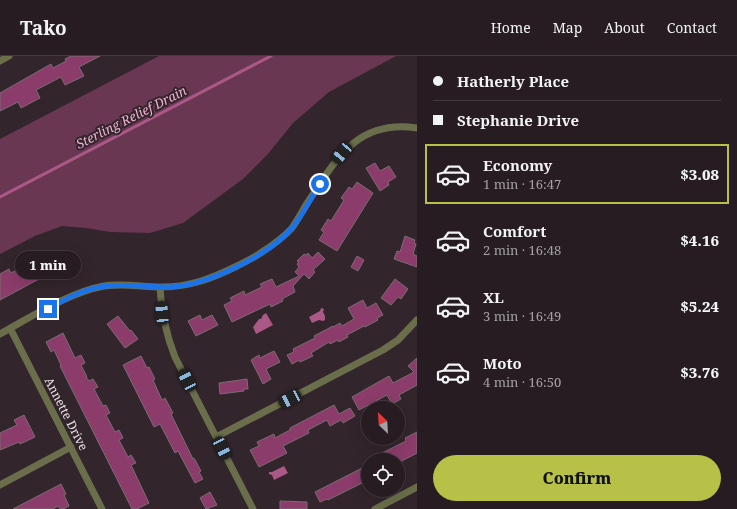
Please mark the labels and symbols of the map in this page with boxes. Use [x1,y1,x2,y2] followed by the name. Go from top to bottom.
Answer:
[73,81,190,153] water label: Sterling Relief Drain
[330,140,354,166] car
[311,175,329,193] route start
[15,251,81,279] callout: 1 min
[39,300,57,318] route end
[155,301,169,325] car
[176,367,198,393] car
[41,374,92,453] street label: Annette Drive
[277,388,303,410] car
[361,401,405,445] north arrow
[211,435,233,461] car

